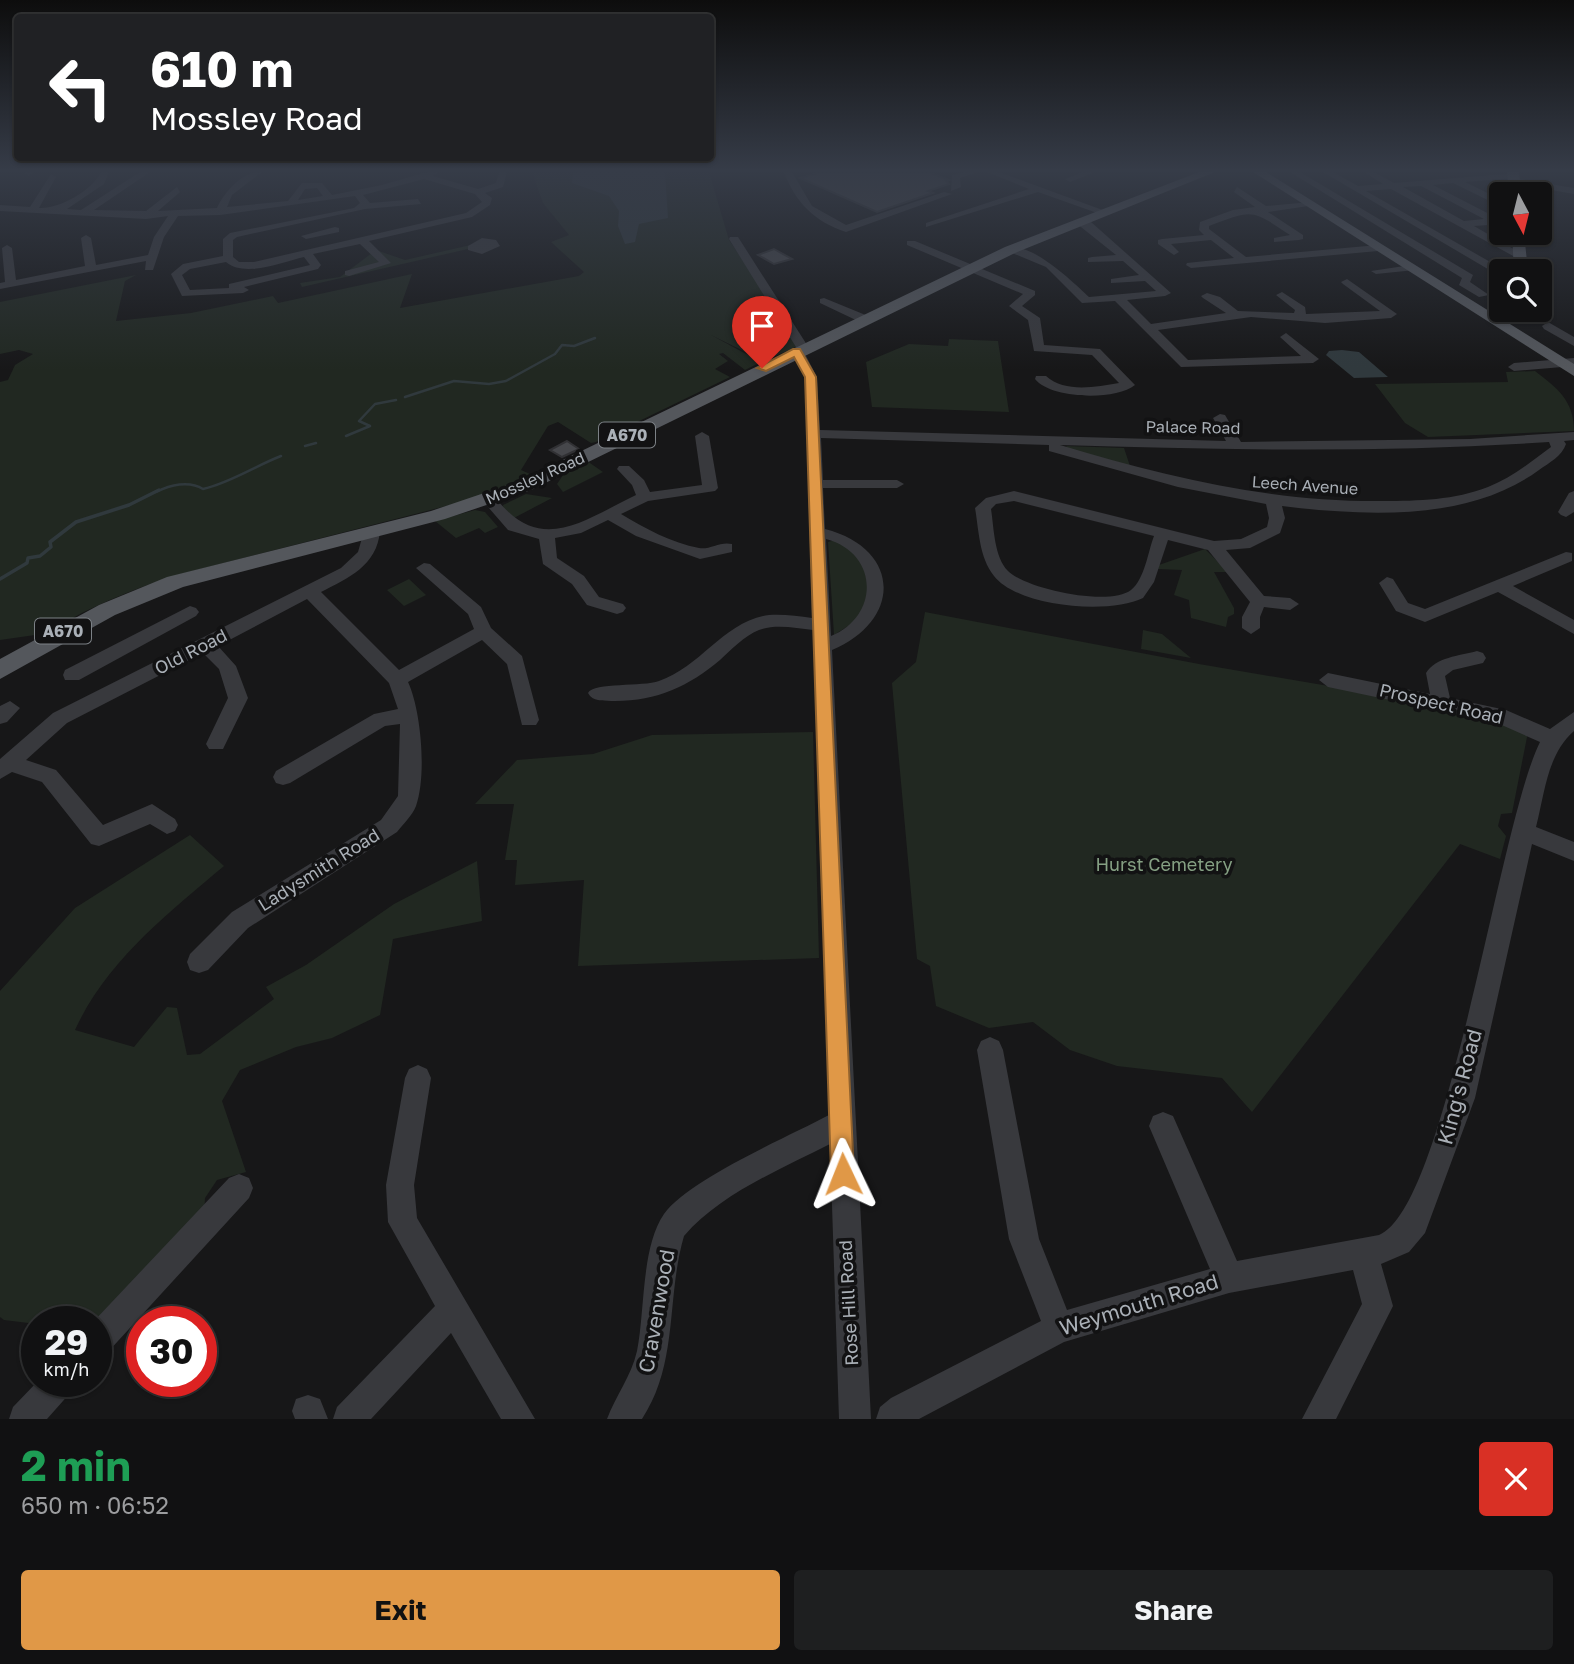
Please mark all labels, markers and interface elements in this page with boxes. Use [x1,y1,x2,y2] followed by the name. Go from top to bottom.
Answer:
[150,39,293,98] text: 610 m
[35,42,126,133] icon: left
[150,99,363,137] text: Mossley Road
[1489,182,1552,245] north arrow
[1489,182,1552,322] map controls
[1489,259,1552,322] button: search
[732,296,792,368] pin
[743,307,781,345] icon: arrive
[1145,416,1241,438] street label: Palace Road
[599,422,655,448] road number: A670
[482,447,588,509] street label: Mossley Road
[1251,471,1359,499] street label: Leech Avenue
[35,618,91,644] road number: A670
[151,623,231,679] street label: Old Road
[1377,678,1505,728] street label: Prospect Road
[254,823,383,915] street label: Ladysmith Road
[1095,853,1233,875] park label: Hurst Cemetery
[1431,1026,1487,1147] street label: King's Road
[806,1137,880,1211] position arrow
[834,1240,862,1367] street label: Rose Hill Road
[632,1247,680,1375] street label: Cravenwood
[1056,1268,1221,1341] street label: Weymouth Road
[126,1306,217,1397] speed limit sign: 30
[45,1321,88,1363] text: 29
[44,1358,89,1380] text: km/h
[21,1440,131,1490] text: 2 min
[1479,1442,1553,1516] button: close
[21,1491,169,1519] text: 650 m · 06:52
[21,1570,780,1650] button: Exit
[794,1570,1553,1650] button: Share

